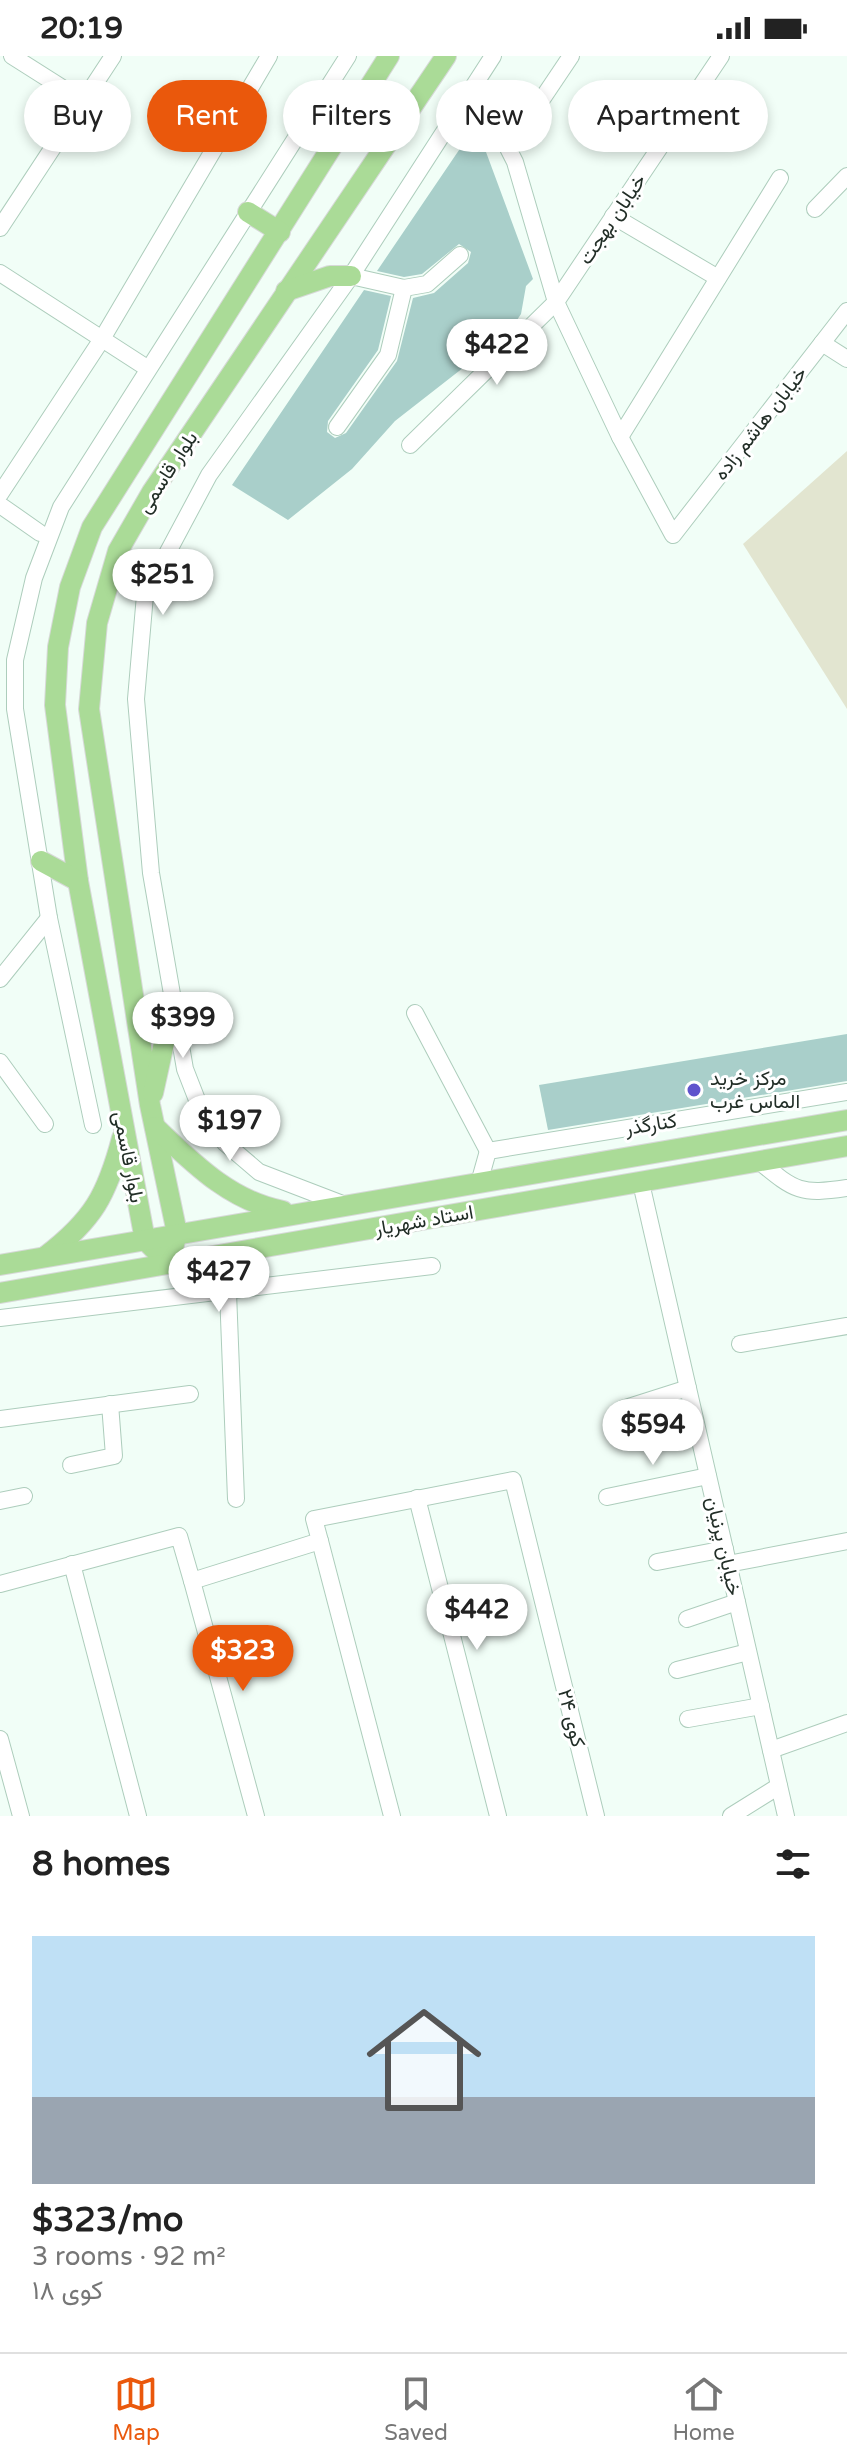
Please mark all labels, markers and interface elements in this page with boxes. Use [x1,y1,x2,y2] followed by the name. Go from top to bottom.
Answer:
[40,10,123,47] text: 20:19
[24,80,131,152] chip: Buy
[147,80,267,152] chip: Rent
[283,80,420,152] chip: Filters
[436,80,552,152] chip: New
[568,80,768,152] chip: Apartment
[574,170,652,269] street label: خیابان بهجت
[450,319,544,387] pin: $422
[464,329,530,360] text: $422
[709,362,813,485] street label: خیابان هاشم زاده
[133,427,203,518] street label: بلوار قاسمی
[116,549,210,617] pin: $251
[130,559,196,590] text: $251
[136,992,230,1060] pin: $399
[150,1002,216,1033] text: $399
[710,1067,800,1114] place label: مرکز خرید الماس غرب
[685,1081,703,1099] marker: مرکز خرید الماس غرب
[183,1095,277,1163] pin: $197
[197,1105,263,1136] text: $197
[107,1109,149,1205] street label: بلوار قاسمی
[623,1109,679,1141] street label: کنارگذر
[372,1200,475,1242] street label: استاد شهریار
[172,1246,266,1314] pin: $427
[186,1256,252,1287] text: $427
[606,1399,700,1467] pin: $594
[620,1409,686,1440] text: $594
[699,1494,746,1598] street label: خیابان پرنیان
[430,1584,524,1652] pin: $442
[444,1594,510,1625] text: $442
[196,1625,290,1693] pin: $323
[210,1635,276,1666] text: $323
[552,1687,590,1750] street label: کوی ۲۴
[771,1842,815,1886] icon: filters
[32,1844,170,1885] text: 8 homes
[352,1988,496,2132] icon: home
[32,2200,183,2241] text: $323/mo
[32,2241,226,2272] text: 3 rooms · 92 m²
[32,2275,103,2306] text: کوی ۱۸
[112,2372,160,2446] tab: Map
[384,2372,448,2446] tab: Saved
[672,2372,735,2446] tab: Home

